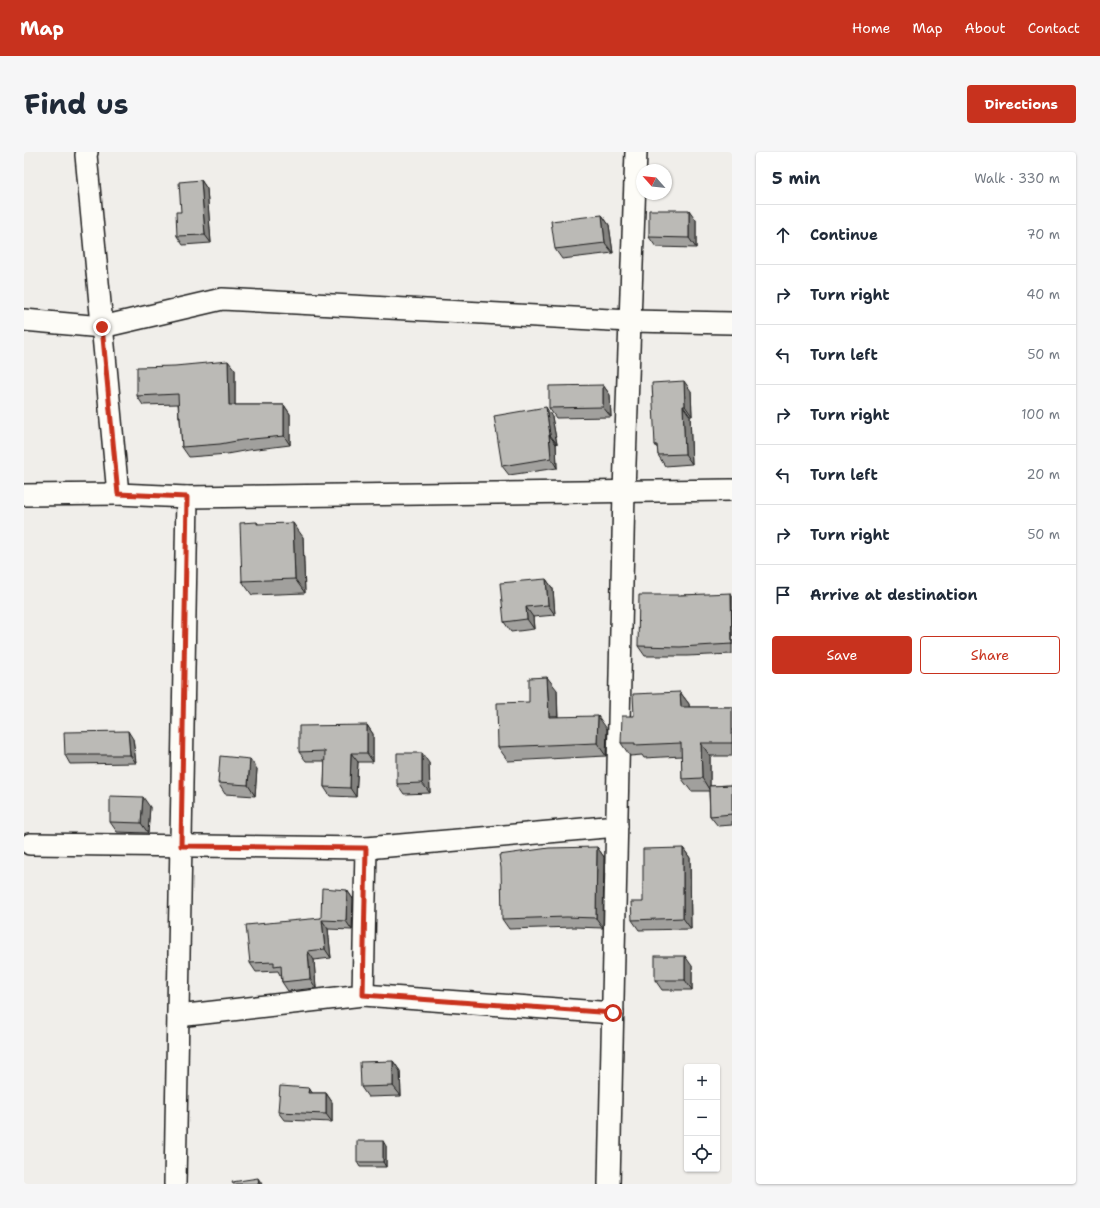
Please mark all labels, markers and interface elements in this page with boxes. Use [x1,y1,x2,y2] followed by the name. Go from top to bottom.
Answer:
[20,16,64,41] text: Map
[852,19,891,37] text: Home
[913,19,943,37] text: Map
[965,19,1006,37] text: About
[1028,19,1080,37] text: Contact
[24,85,129,123] text: Find us
[967,85,1076,123] button: Directions
[636,164,672,200] north arrow
[772,167,820,189] text: 5 min
[974,170,1060,187] text: Walk · 330 m
[772,224,794,246] icon: ahead
[810,225,878,245] text: Continue
[1026,226,1060,243] text: 70 m
[772,284,794,306] icon: right
[810,285,890,305] text: Turn right
[1026,286,1060,303] text: 40 m
[93,318,111,336] route end
[772,344,794,366] icon: left
[810,345,878,365] text: Turn left
[1027,346,1060,363] text: 50 m
[772,404,794,426] icon: right
[810,405,890,425] text: Turn right
[1021,406,1060,423] text: 100 m
[772,464,794,486] icon: left
[810,465,878,485] text: Turn left
[1027,466,1060,483] text: 20 m
[772,524,794,546] icon: right
[810,525,890,545] text: Turn right
[1027,526,1060,543] text: 50 m
[772,584,794,606] icon: arrive
[810,585,978,605] text: Arrive at destination
[772,636,912,674] button: Save
[920,636,1060,674] button: Share
[604,1004,622,1022] route start
[684,1064,720,1172] map controls
[684,1064,720,1100] button: +
[684,1100,720,1136] button: −
[684,1136,720,1172] button: locate

